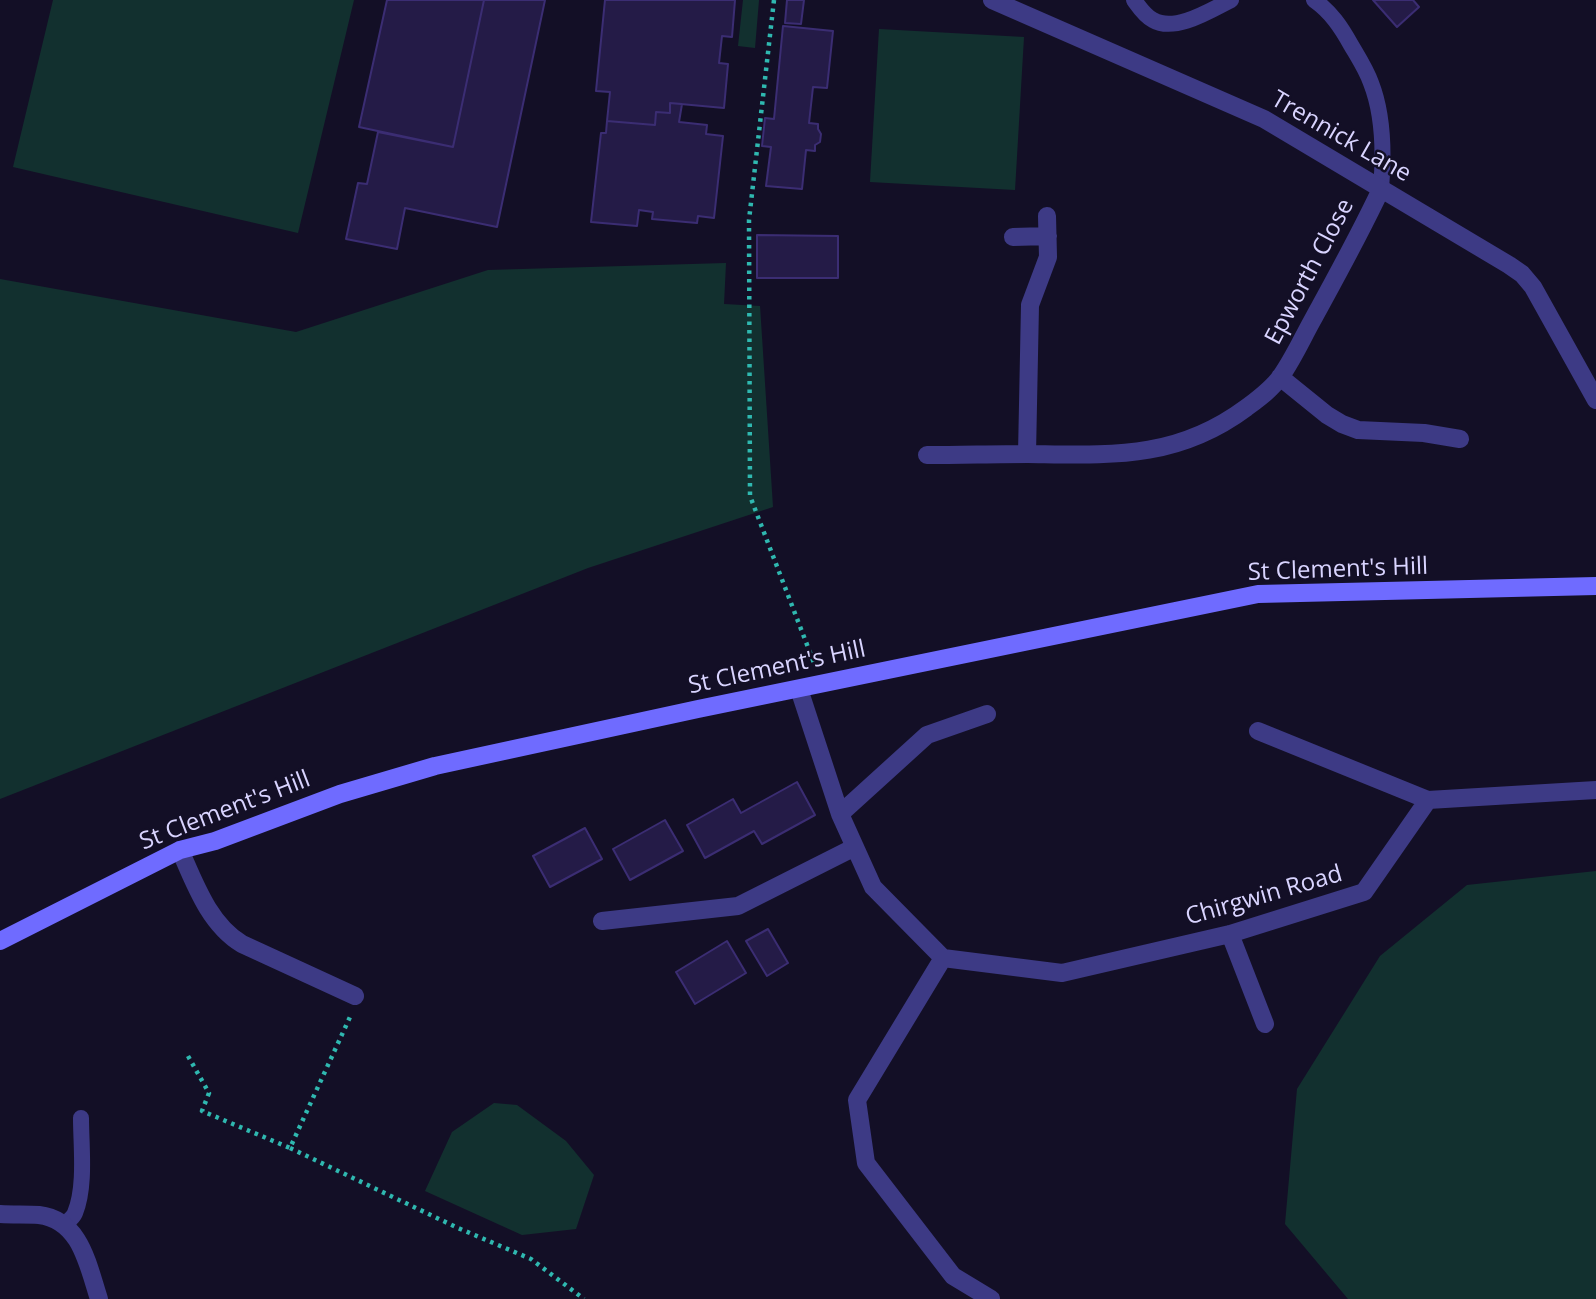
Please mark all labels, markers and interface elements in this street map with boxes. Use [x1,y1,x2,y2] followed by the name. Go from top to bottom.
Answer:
[1266,85,1416,189] street label: Trennick Lane
[1260,194,1360,350] street label: Epworth Close
[1247,552,1429,588] street label: St Clement's Hill
[686,635,868,701] street label: St Clement's Hill
[136,765,314,857] street label: St Clement's Hill
[1182,860,1346,932] street label: Chirgwin Road

